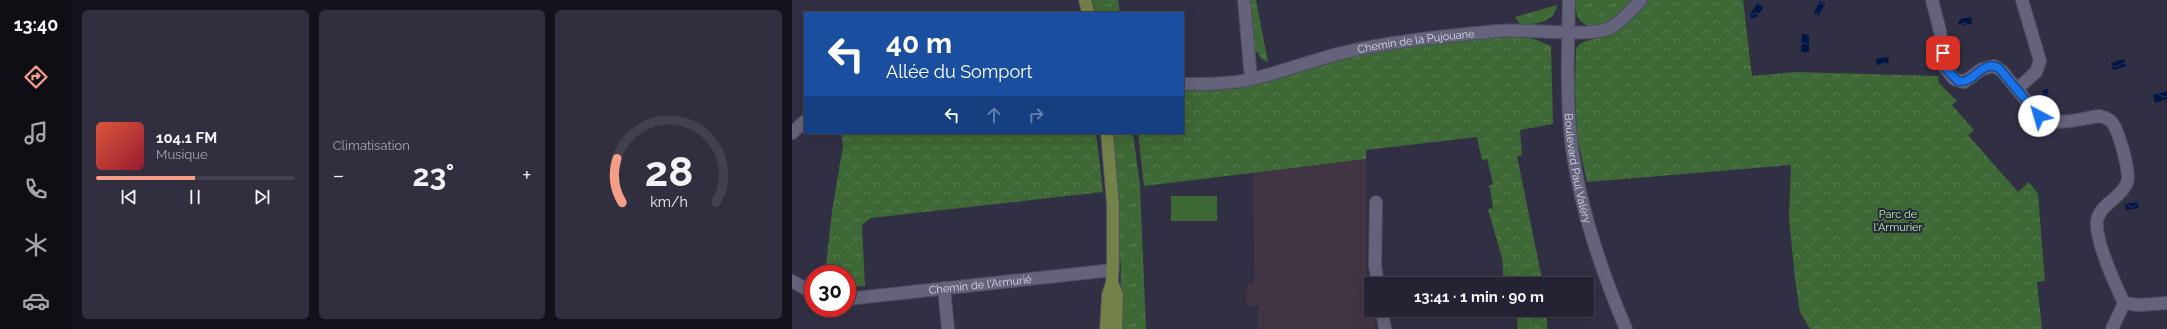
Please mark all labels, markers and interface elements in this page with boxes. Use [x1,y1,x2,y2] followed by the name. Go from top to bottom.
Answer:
[14,14,58,35] text: 13:40
[886,27,952,60] text: 40 m
[1356,27,1476,56] street label: Chemin de la Pujouane
[820,28,872,80] icon: left
[1926,36,1960,70] pin
[1932,42,1954,64] icon: arrive
[886,61,1033,82] text: Allée du Somport
[22,63,50,91] icon: directions
[2018,95,2060,137] position arrow
[941,104,963,126] icon: left
[983,104,1005,126] icon: ahead
[1025,104,1047,126] icon: right
[1562,113,1594,225] street label: Boulevard Paul Valéry
[22,119,50,147] icon: music
[156,129,217,147] text: 104.1 FM
[333,138,410,153] text: Climatisation
[644,146,693,195] text: 28
[156,147,208,162] text: Musique
[412,158,454,193] text: 23°
[333,162,345,188] text: −
[522,162,531,188] text: +
[22,175,50,203] icon: phone
[118,186,140,208] icon: previous
[184,186,206,208] icon: pause
[251,186,273,208] icon: next
[650,193,687,209] text: km/h
[1874,208,1923,234] park label: Parc de l'Armurier
[22,231,50,259] icon: climate
[804,265,856,317] speed limit sign: 30
[928,272,1033,297] street label: Chemin de l'Armurié
[22,287,50,315] icon: car
[1414,288,1544,306] text: 13:41 · 1 min · 90 m

